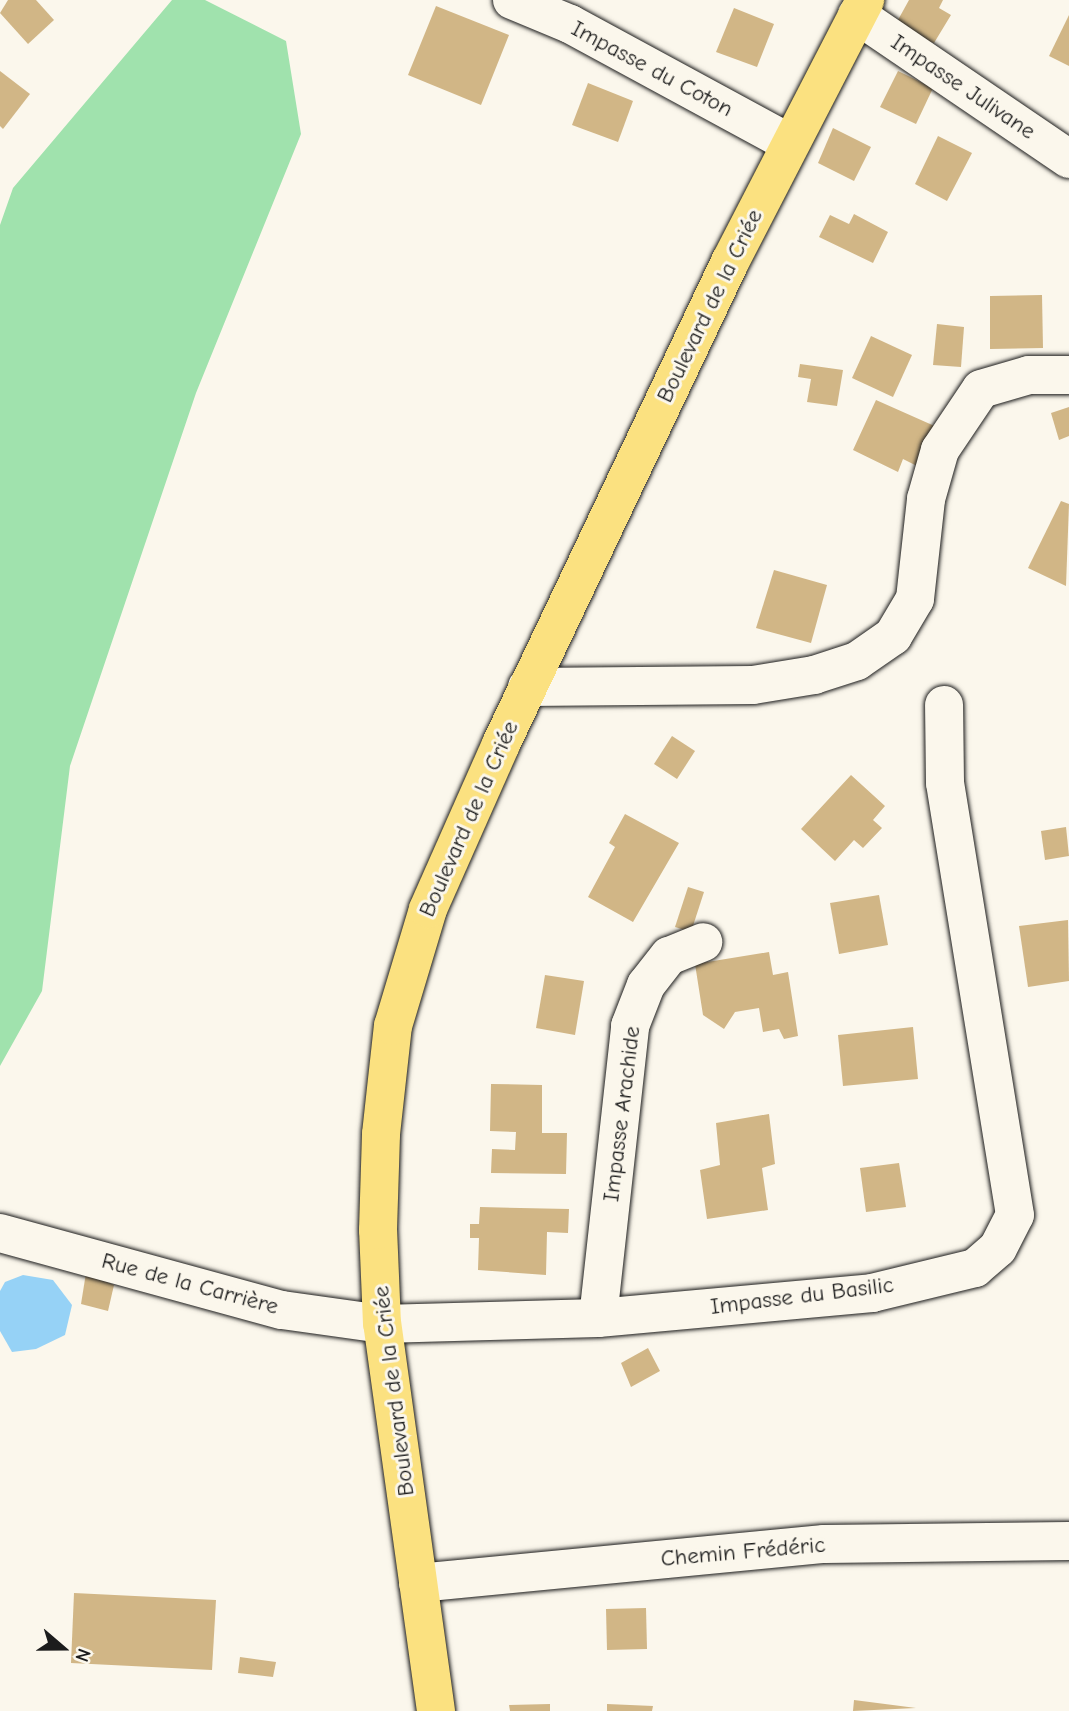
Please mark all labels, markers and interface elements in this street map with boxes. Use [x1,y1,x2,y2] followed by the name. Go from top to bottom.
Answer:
[567,15,737,123] street label: Impasse du Coton
[886,29,1040,145] street label: Impasse Julivane
[651,205,769,407] street label: Boulevard de la Criée
[413,717,525,921] street label: Boulevard de la Criée
[598,1025,646,1203] street label: Impasse Arachide
[99,1247,281,1321] street label: Rue de la Carrière
[709,1271,895,1321] street label: Impasse du Basilic
[367,1284,421,1498] street label: Boulevard de la Criée
[660,1531,826,1573] street label: Chemin Frédéric
[28,1613,98,1683] north arrow
[70,1646,95,1665] text: N

